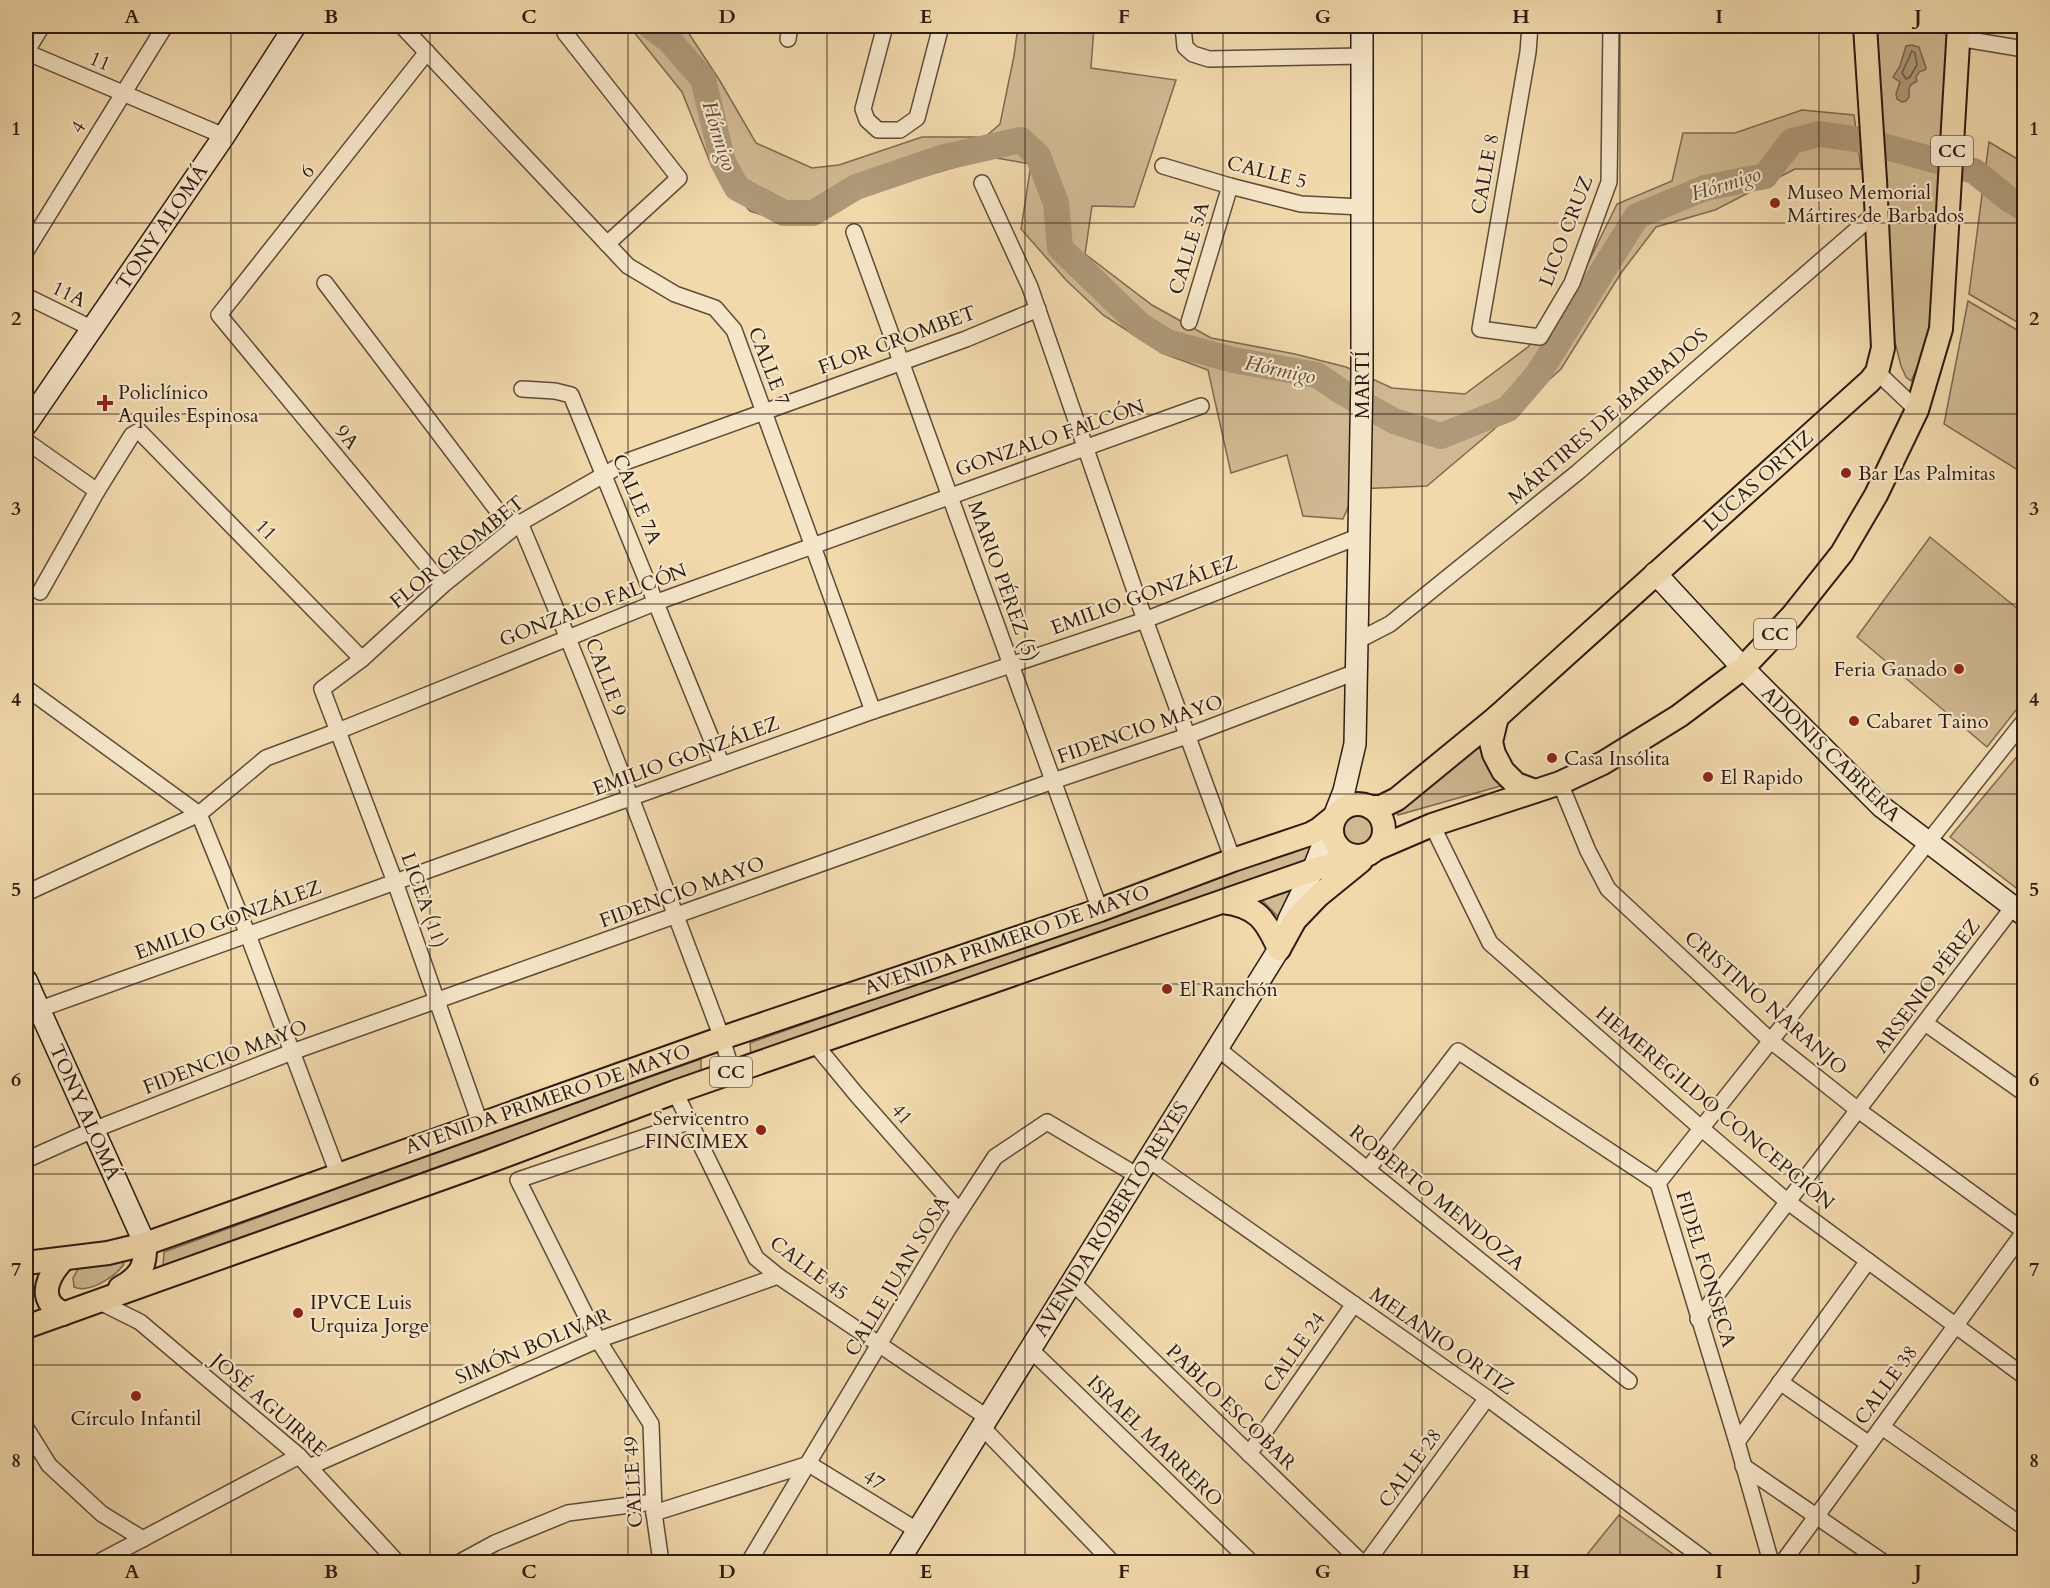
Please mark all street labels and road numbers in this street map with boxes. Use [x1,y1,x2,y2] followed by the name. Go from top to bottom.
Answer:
[85,45,115,77] street label: 11
[64,115,92,139] street label: 4
[1465,131,1505,217] street label: CALLE 8
[1931,136,1973,166] road number: CC
[1224,149,1310,195] street label: CALLE 5
[110,158,214,295] street label: TONY ALOMÁ
[293,159,321,183] street label: 6
[1532,172,1600,290] street label: LICO CRUZ
[1162,197,1216,298] street label: CALLE 5A
[47,274,91,314] street label: 11A
[814,299,980,381] street label: FLOR CROMBET
[1502,321,1714,511] street label: MÁRTIRES DE BARBADOS
[742,323,796,409] street label: CALLE 7
[1349,351,1376,419] street label: MARTÍ
[951,393,1149,483] street label: GONZALO FALCÓN
[329,419,366,456] street label: 9A
[1697,424,1819,538] street label: LUCAS ORTIZ
[606,450,668,549] street label: CALLE 7A
[384,489,530,615] street label: FLOR CROMBET
[961,497,1045,665] street label: MARIO PÉREZ (5)
[249,513,283,547] street label: 11
[1047,549,1241,641] street label: EMILIO GONZÁLEZ
[495,557,691,653] street label: GONZALO FALCÓN
[1754,619,1796,649] road number: CC
[579,634,633,720] street label: CALLE 9
[1755,680,1907,828] street label: ADONIS CABRERA
[1053,688,1227,770] street label: FIDENCIO MAYO
[589,710,783,802] street label: EMILIO GONZÁLEZ
[394,849,454,951] street label: LICEA (11)
[596,850,768,934] street label: FIDENCIO MAYO
[131,874,325,966] street label: EMILIO GONZÁLEZ
[861,878,1153,1002] street label: AVENIDA PRIMERO DE MAYO
[1868,913,1986,1059] street label: ARSENIO PÉREZ
[1679,925,1853,1081] street label: CRISTINO NARANJO
[1590,1000,1840,1216] street label: HEMEREGILDO CONCEPCIÓN
[139,1013,311,1101] street label: FIDENCIO MAYO
[402,1037,694,1161] street label: AVENIDA PRIMERO DE MAYO
[43,1040,127,1185] street label: TONY ALOMÁ
[710,1057,752,1087] road number: CC
[1027,1096,1195,1342] street label: AVENIDA ROBERTO REYES
[885,1097,919,1131] street label: 41
[1344,1119,1531,1278] street label: ROBERTO MENDOZA
[1669,1188,1743,1351] street label: FIDEL FONSECA
[838,1190,956,1361] street label: CALLE JUAN SOSA
[764,1230,854,1306] street label: CALLE 45
[1364,1281,1520,1401] street label: MELANIO ORTIZ
[451,1301,615,1391] street label: SIMÓN BOLIVAR
[1257,1307,1331,1397] street label: CALLE 24
[1160,1338,1302,1476] street label: PABLO ESCOBAR
[1848,1340,1924,1430] street label: CALLE 38
[203,1345,333,1463] street label: JOSÉ AGUIRRE
[1081,1369,1229,1513] street label: ISRAEL MARRERO
[1372,1423,1448,1513] street label: CALLE 28
[617,1435,649,1529] street label: CALLE 49
[858,1463,890,1497] street label: 47

